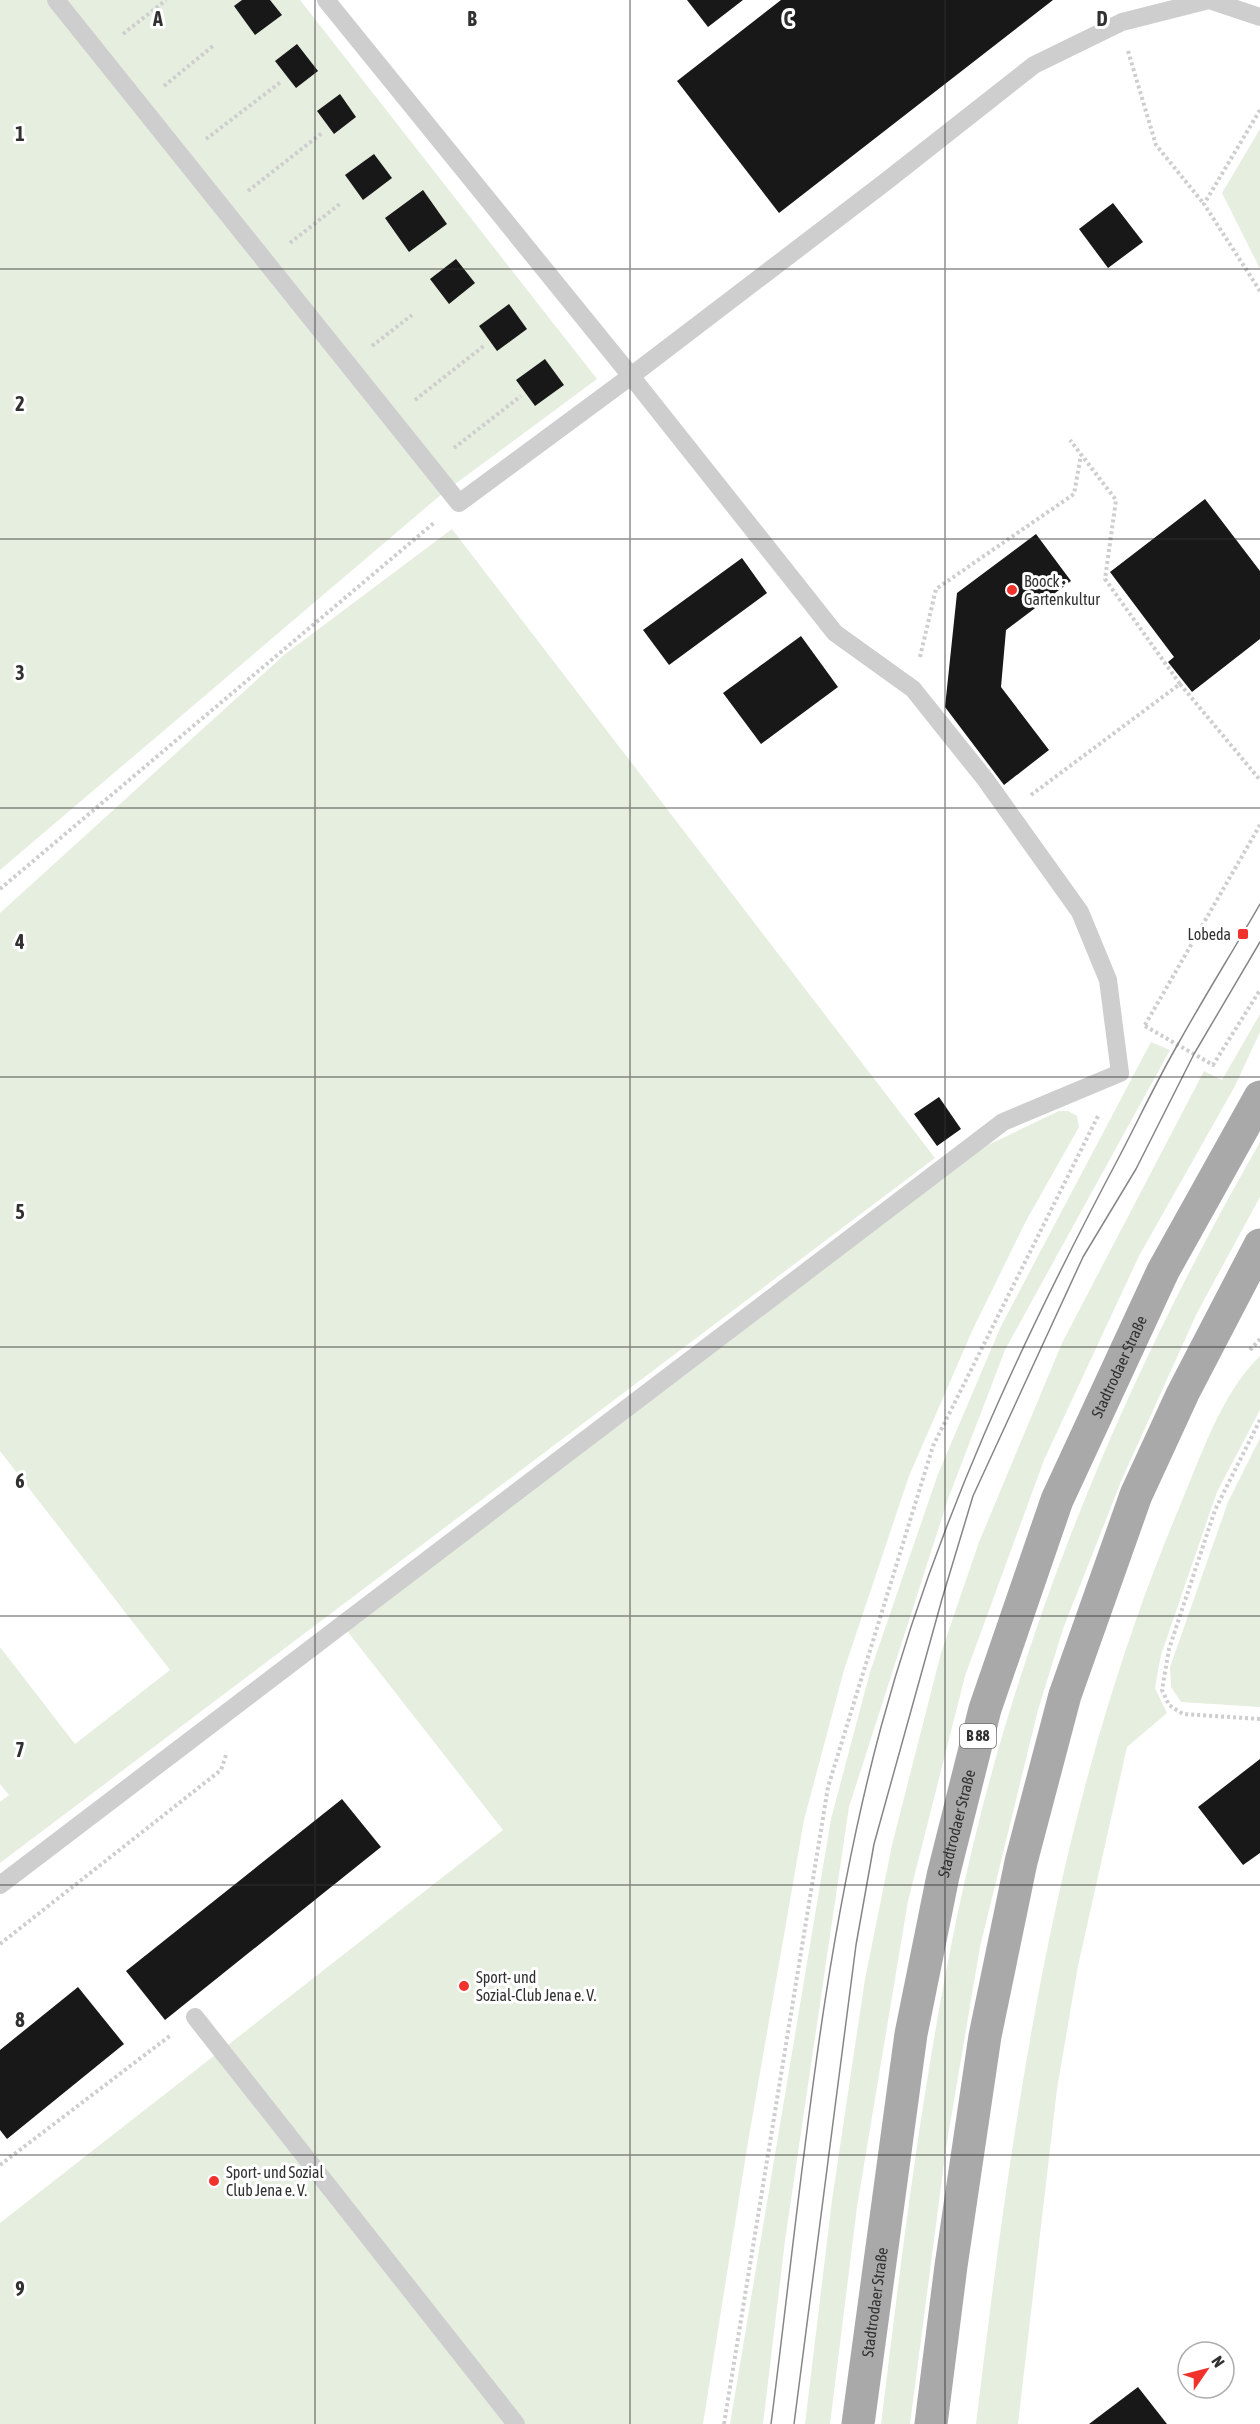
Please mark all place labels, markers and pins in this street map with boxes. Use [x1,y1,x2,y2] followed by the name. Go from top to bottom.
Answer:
[1024,572,1100,608] place label: Boock - Gartenkultur
[1005,583,1019,597] marker: Boock - Gartenkultur
[1187,925,1231,943] place label: Lobeda
[1236,927,1250,941] marker: Lobeda
[476,1968,596,2004] place label: Sport- und Sozial-Club Jena e. V.
[457,1979,471,1993] marker: Sport- und Sozial-Club Jena e. V.
[226,2163,324,2199] place label: Sport- und Sozial Club Jena e. V.
[207,2174,221,2188] marker: Sport- und Sozial Club Jena e. V.

